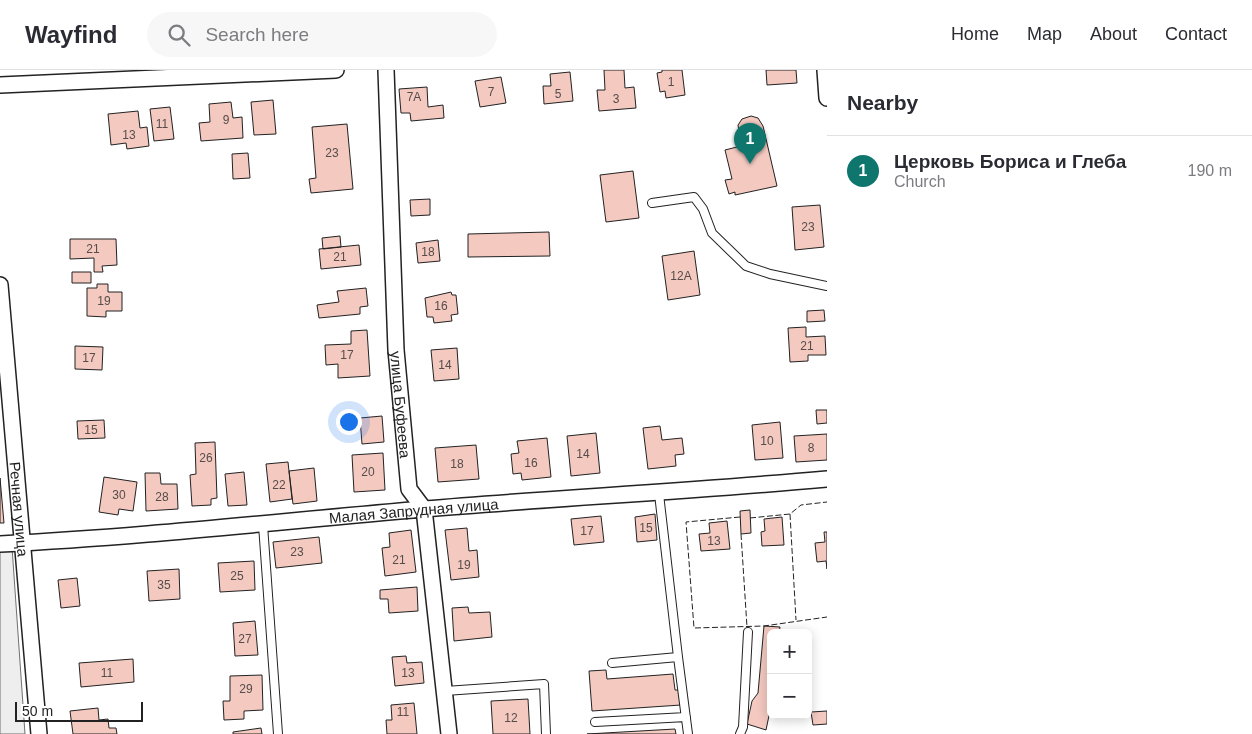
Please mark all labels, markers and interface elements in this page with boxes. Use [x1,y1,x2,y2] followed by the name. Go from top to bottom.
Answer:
[147,12,497,57] search box
[25,21,117,48] text: Wayfind
[165,21,193,49] icon: search
[205,24,309,45] text: Search here
[951,24,999,44] text: Home
[1027,24,1062,44] text: Map
[1090,24,1137,44] text: About
[1165,24,1227,44] text: Contact
[668,75,675,89] house number: 1
[488,85,495,99] house number: 7
[555,87,562,101] house number: 5
[407,90,421,104] house number: 7А
[847,91,918,114] text: Nearby
[613,92,620,106] house number: 3
[223,113,230,127] house number: 9
[156,117,169,131] house number: 11
[734,123,766,164] pin: 1
[122,128,136,142] house number: 13
[325,146,339,160] house number: 23
[894,151,1126,172] text: Церковь Бориса и Глеба
[859,162,867,179] text: 1
[1188,162,1232,179] text: 190 m
[894,173,946,190] text: Church
[801,220,815,234] house number: 23
[86,242,100,256] house number: 21
[421,245,435,259] house number: 18
[333,250,347,264] house number: 21
[670,269,692,283] house number: 12А
[97,294,111,308] house number: 19
[434,299,448,313] house number: 16
[800,339,814,353] house number: 21
[340,348,354,362] house number: 17
[388,350,415,460] street label: улица Буфеева
[82,351,96,365] house number: 17
[438,358,452,372] house number: 14
[336,409,362,435] your location
[84,423,98,437] house number: 15
[760,434,774,448] house number: 10
[808,441,815,455] house number: 8
[576,447,590,461] house number: 14
[199,451,213,465] house number: 26
[524,456,538,470] house number: 16
[450,457,464,471] house number: 18
[7,461,32,558] street label: Речная улица
[361,465,375,479] house number: 20
[272,478,286,492] house number: 22
[112,488,126,502] house number: 30
[155,490,169,504] house number: 28
[328,495,500,526] street label: Малая Запрудная улица
[639,521,653,535] house number: 15
[580,524,594,538] house number: 17
[707,534,721,548] house number: 13
[290,545,304,559] house number: 23
[392,553,406,567] house number: 21
[457,558,471,572] house number: 19
[230,569,244,583] house number: 25
[157,578,171,592] house number: 35
[767,629,812,719] map controls
[767,629,812,674] button: +
[238,632,252,646] house number: 27
[101,666,114,680] house number: 11
[401,666,415,680] house number: 13
[767,674,812,719] button: −
[239,682,253,696] house number: 29
[15,699,142,722] scale bar
[22,703,53,719] text: 50 m
[397,705,410,719] house number: 11
[504,711,518,725] house number: 12

